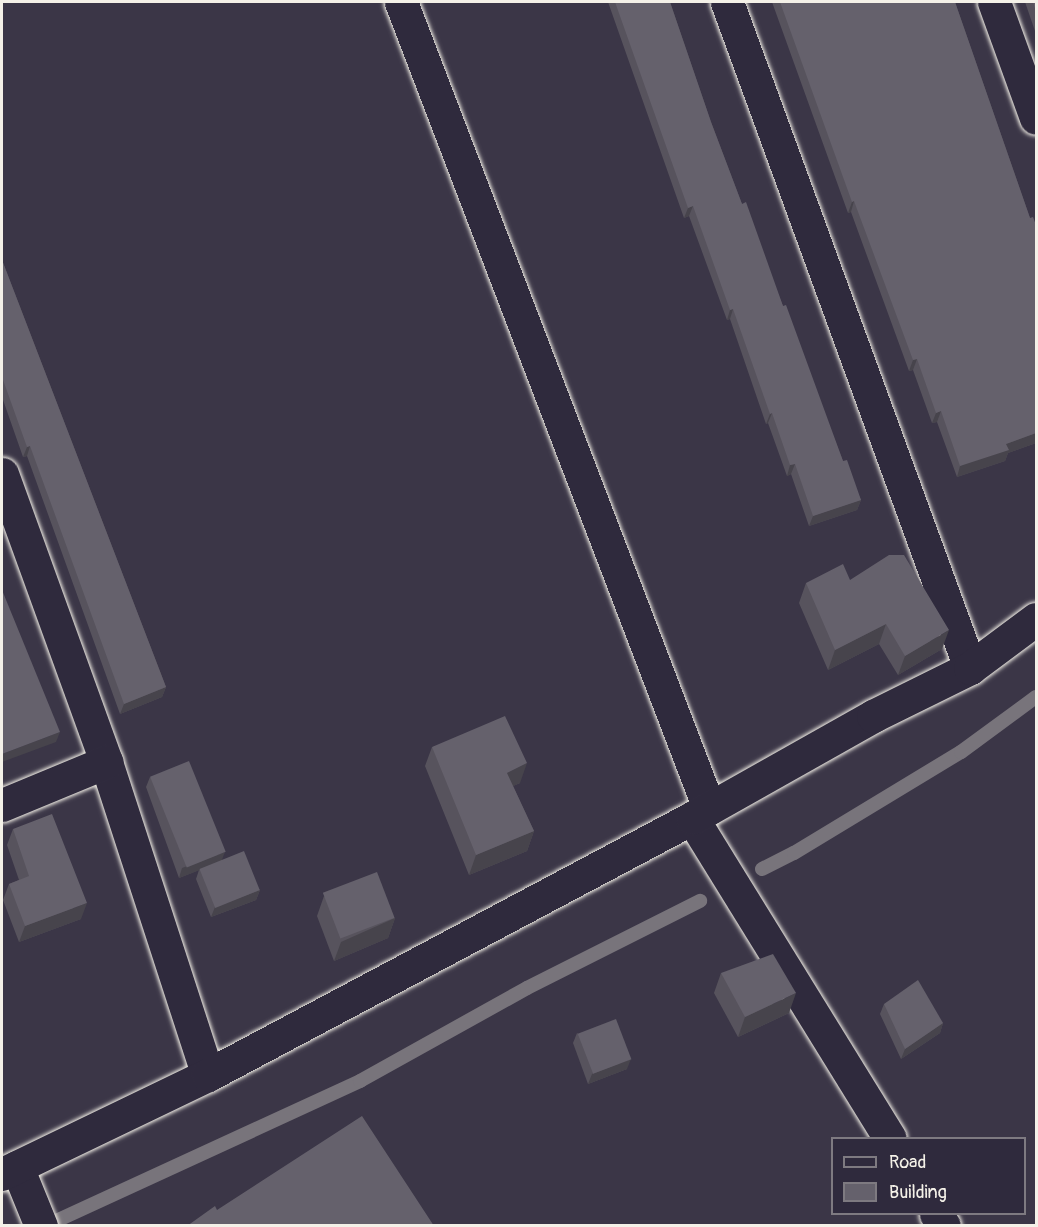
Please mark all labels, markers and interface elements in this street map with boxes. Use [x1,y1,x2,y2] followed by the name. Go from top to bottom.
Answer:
[831,1137,1026,1215] legend
[889,1151,926,1174] text: Road
[889,1181,947,1204] text: Building

